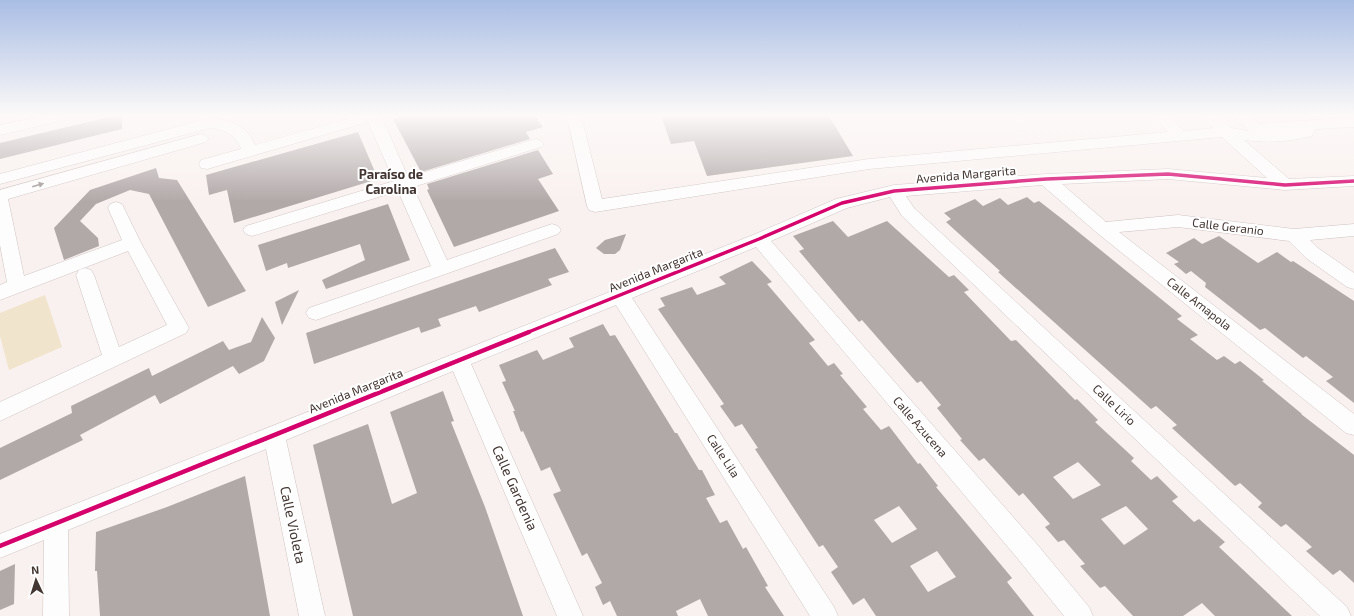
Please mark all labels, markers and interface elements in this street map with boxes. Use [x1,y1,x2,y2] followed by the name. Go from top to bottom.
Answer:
[915,163,1016,185] street label: Avenida Margarita
[359,166,423,197] district label: Paraíso de Carolina
[32,182,44,188] one-way arrow
[1192,215,1265,237] street label: Calle Geranio
[607,244,705,294] street label: Avenida Margarita
[1165,274,1235,333] street label: Calle Amapola
[307,365,405,415] street label: Avenida Margarita
[1090,381,1139,428] street label: Calle Lirio
[891,393,951,459] street label: Calle Azucena
[705,431,743,480] street label: Calle Lila
[489,443,542,533] street label: Calle Gardenia
[277,485,310,565] street label: Calle Violeta
[16,560,56,600] north arrow
[31,563,40,576] text: N

